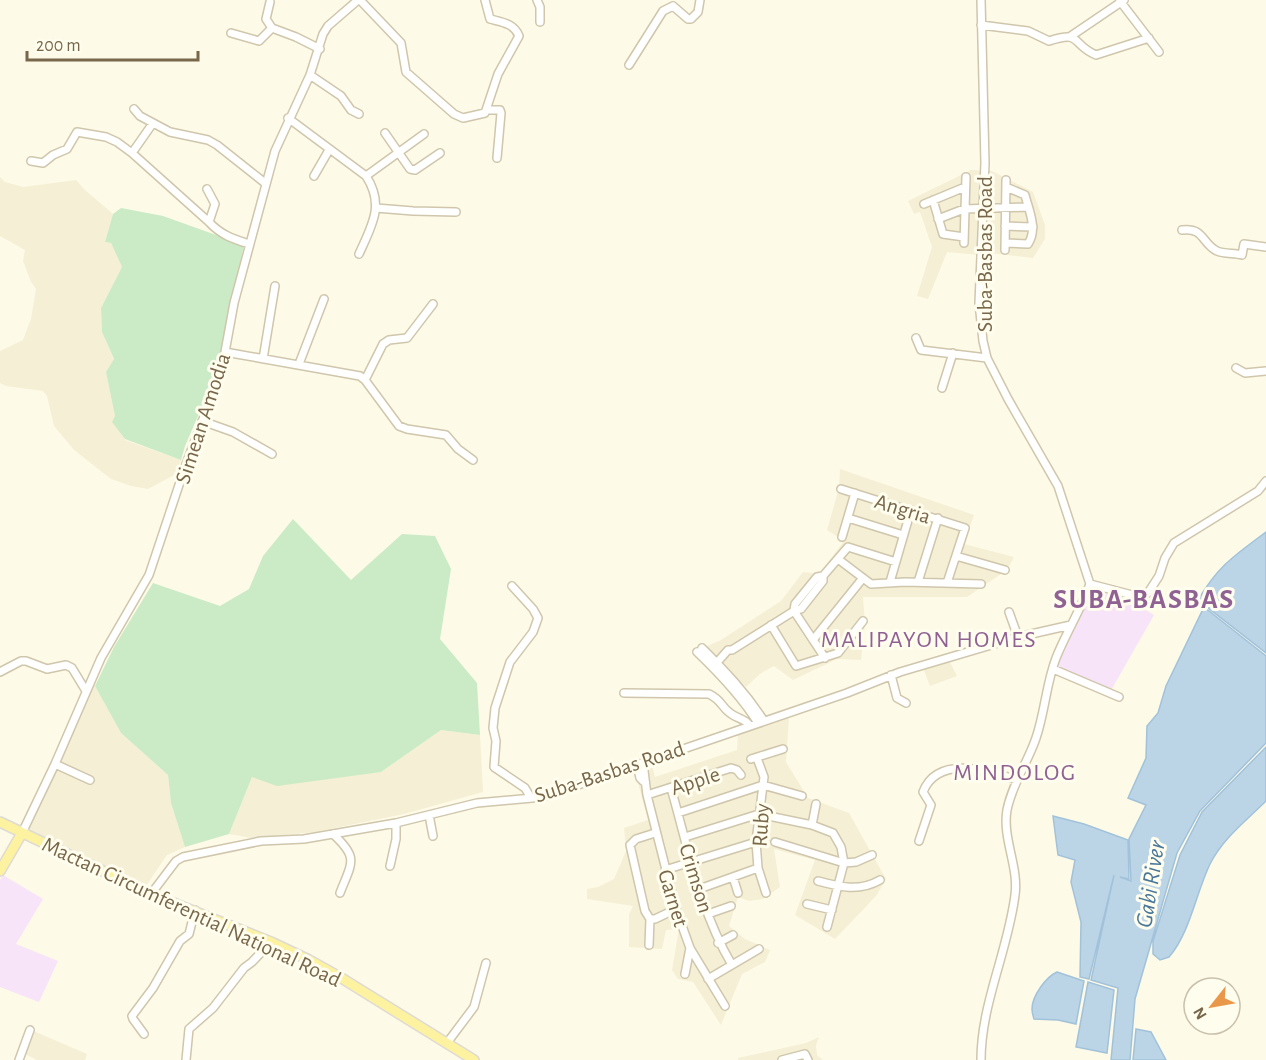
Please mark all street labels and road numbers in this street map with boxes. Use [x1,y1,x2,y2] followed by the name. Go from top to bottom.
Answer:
[974,176,996,332] street label: Suba-Basbas Road
[171,350,234,486] street label: Simean Amodia
[872,490,933,528] street label: Angria
[532,737,687,807] street label: Suba-Basbas Road
[668,763,723,799] street label: Apple
[749,802,774,847] street label: Ruby
[39,833,344,991] street label: Mactan Circumferential National Road
[675,841,717,916] street label: Crimson
[654,867,692,930] street label: Garnet

